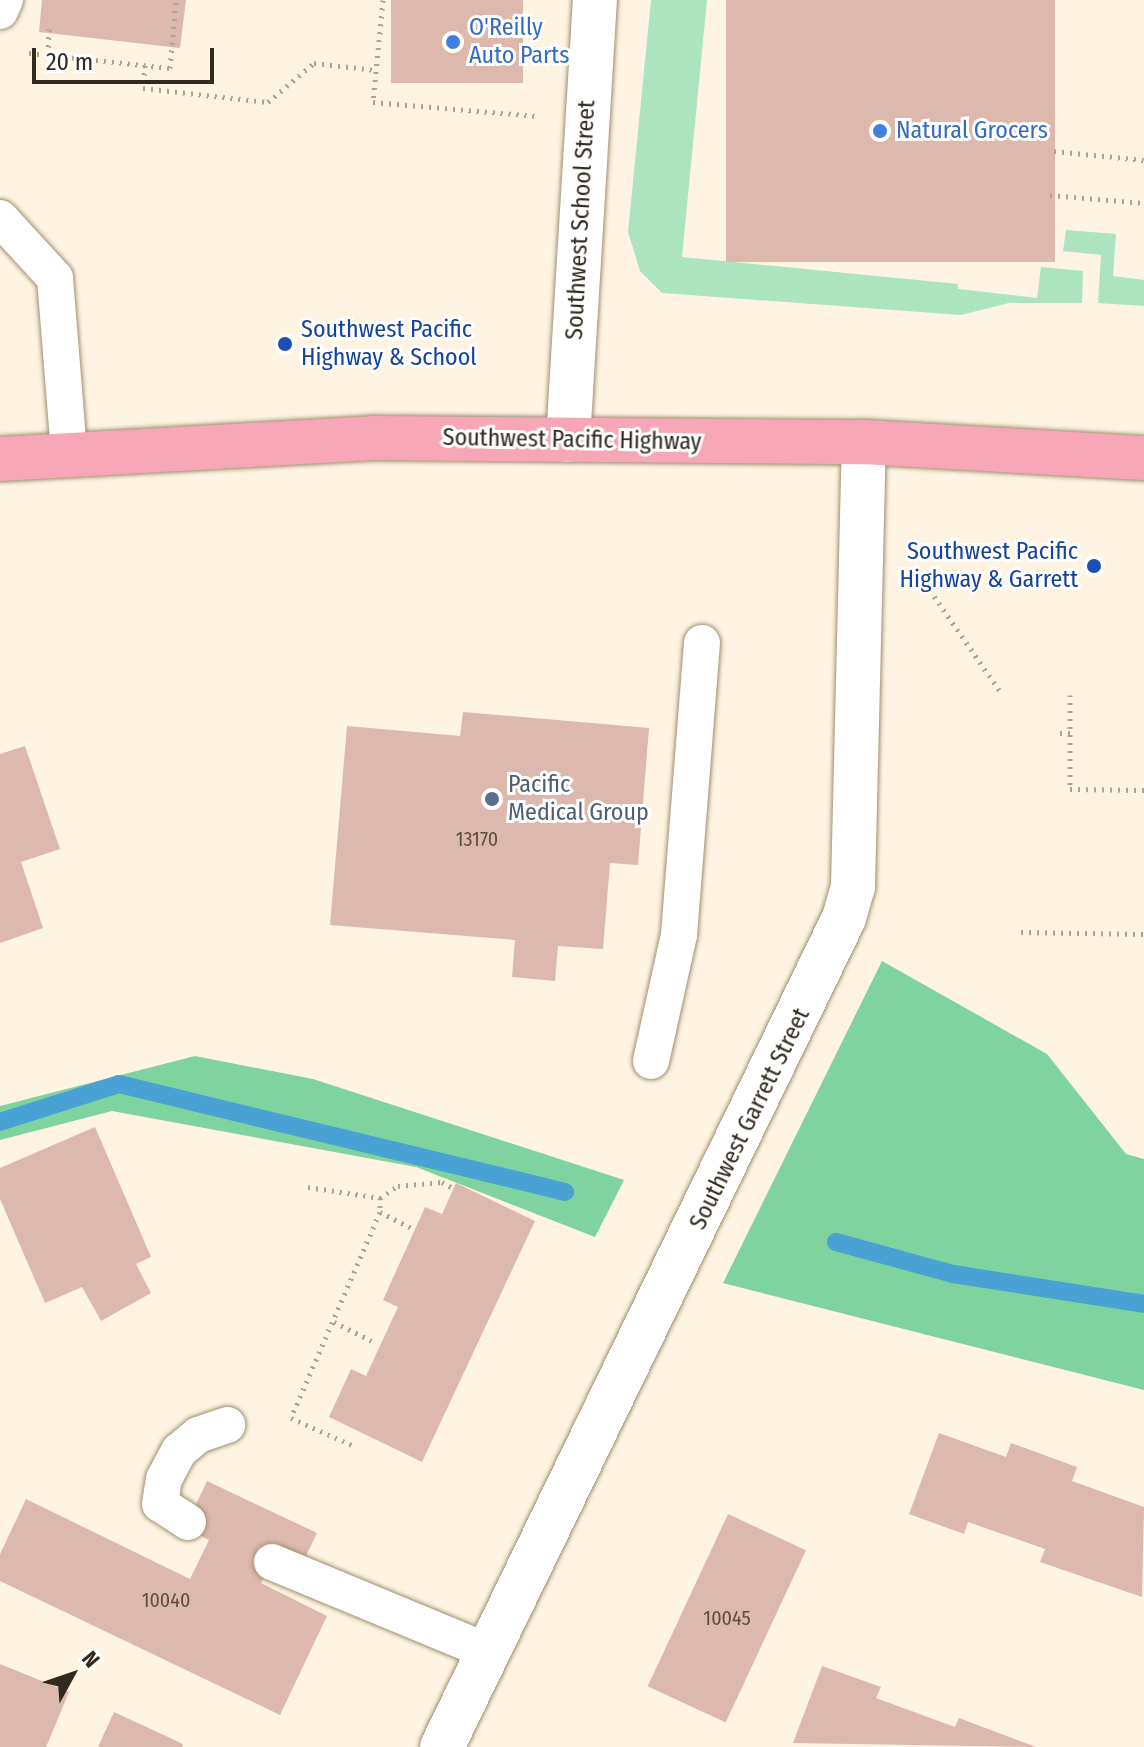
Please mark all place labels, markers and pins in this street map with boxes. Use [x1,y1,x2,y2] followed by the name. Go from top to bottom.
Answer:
[469,14,569,70] place label: O'Reilly Auto Parts
[444,33,462,51] marker: O'Reilly Auto Parts
[896,117,1048,145] place label: Natural Grocers
[871,122,889,140] marker: Natural Grocers
[301,316,477,372] place label: Southwest Pacific Highway & School
[276,335,294,353] marker: Southwest Pacific Highway & School
[900,538,1078,594] place label: Southwest Pacific Highway & Garrett
[1085,557,1103,575] marker: Southwest Pacific Highway & Garrett
[508,771,649,827] place label: Pacific Medical Group
[483,790,501,808] marker: Pacific Medical Group

